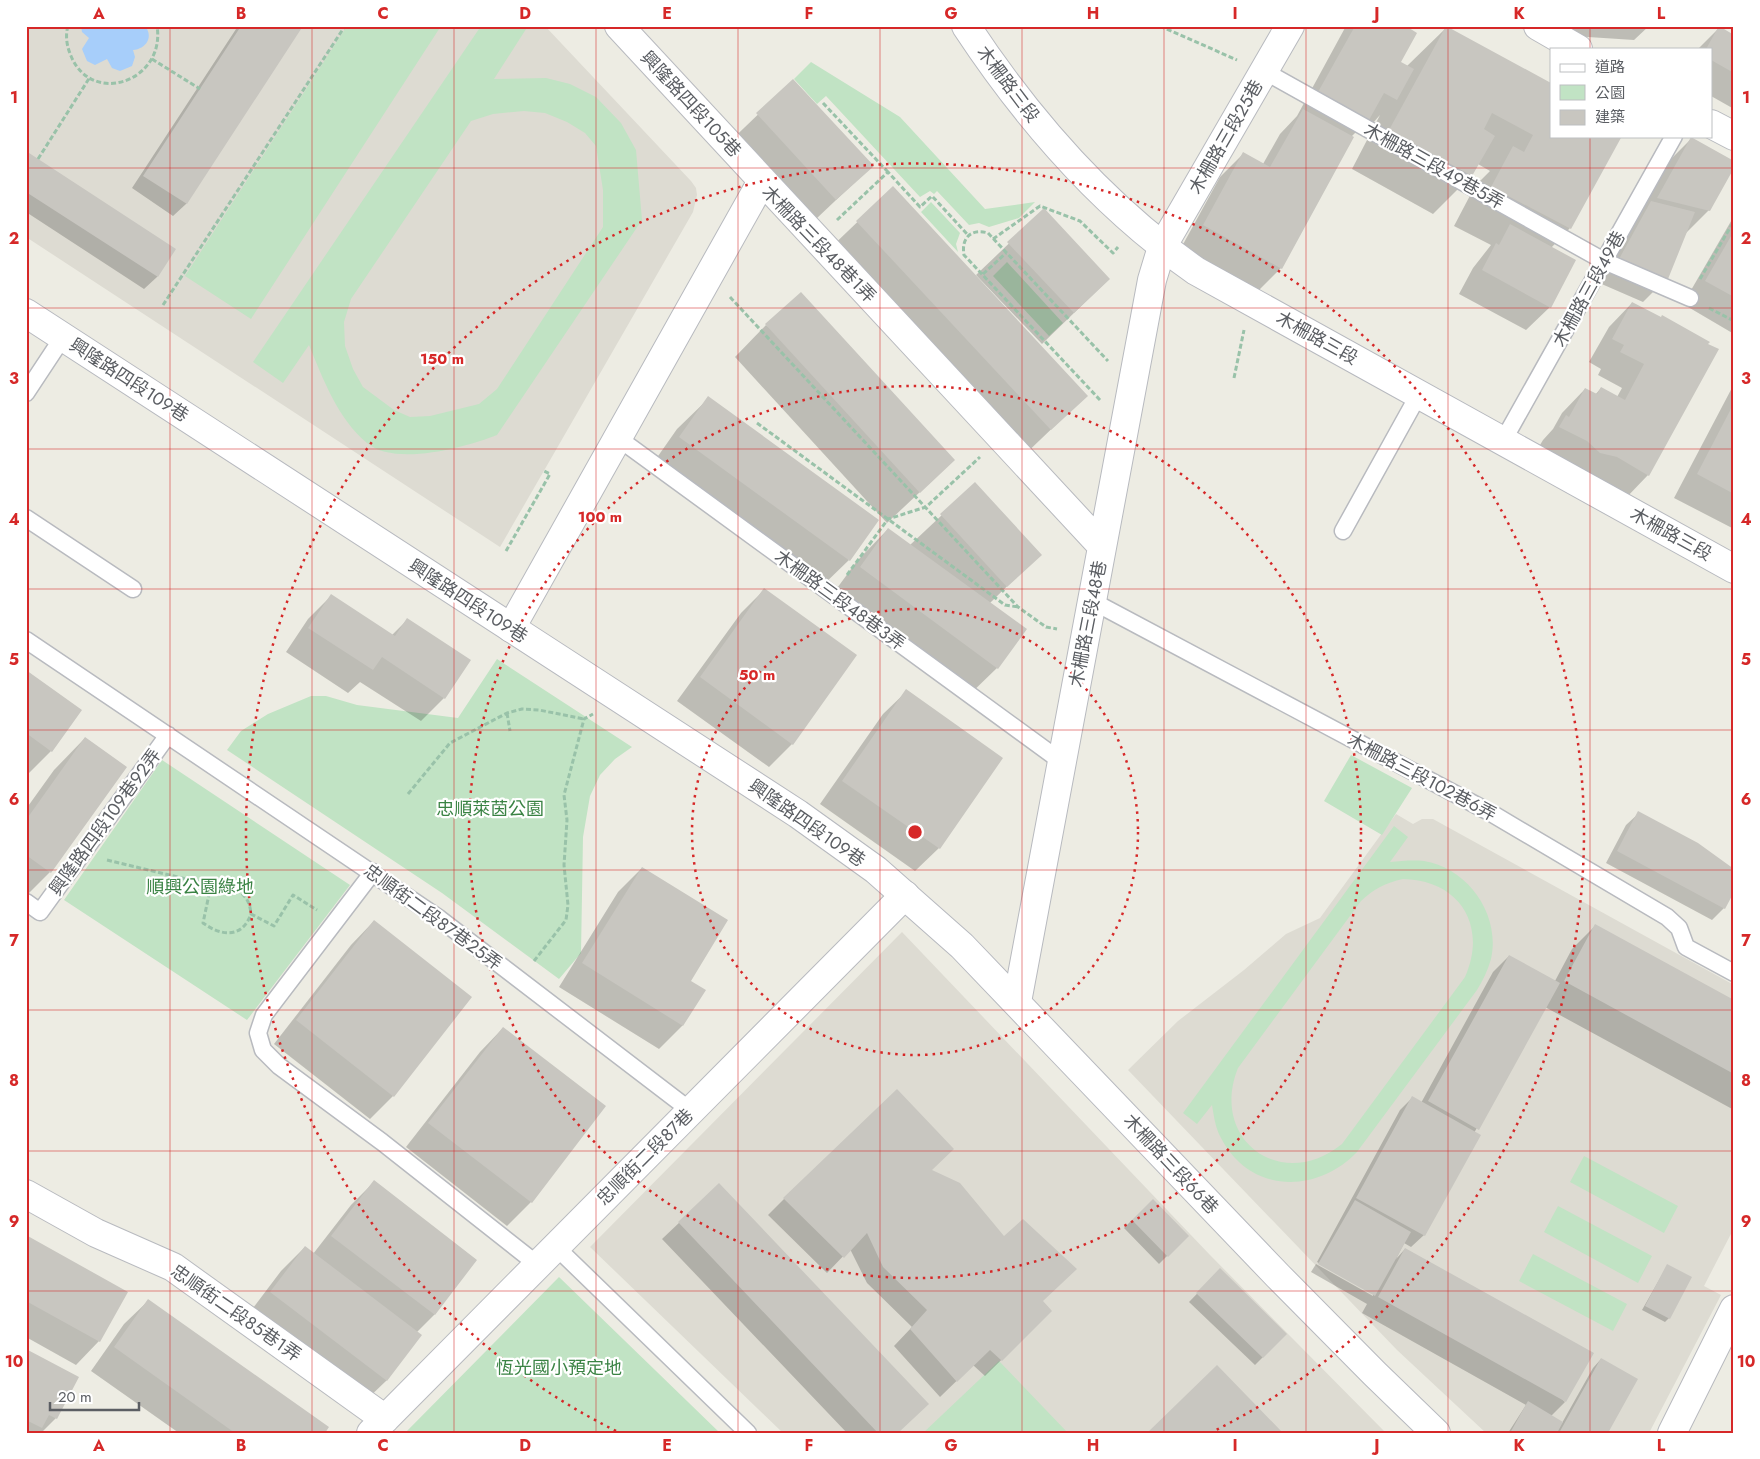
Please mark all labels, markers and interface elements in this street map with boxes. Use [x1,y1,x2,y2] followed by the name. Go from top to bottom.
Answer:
[92,2,105,25] text: A
[236,2,246,25] text: B
[377,2,389,25] text: C
[519,2,531,25] text: D
[662,2,672,25] text: E
[805,2,813,25] text: F
[944,2,958,25] text: G
[1087,2,1099,25] text: H
[1232,2,1238,25] text: I
[1371,2,1380,25] text: J
[1513,2,1525,25] text: K
[1657,2,1666,25] text: L
[971,40,1045,128] street label: 木柵路三段
[635,45,747,163] street label: 興隆路四段105巷
[1550,48,1712,138] legend
[1595,56,1625,78] text: 道路
[1183,75,1269,199] street label: 木柵路三段25巷
[1595,82,1625,104] text: 公園
[10,86,18,109] text: 1
[1742,86,1750,109] text: 1
[1595,106,1625,128] text: 建築
[1359,117,1509,215] street label: 木柵路三段49巷5弄
[756,179,882,309] street label: 木柵路三段48巷1弄
[1546,226,1632,352] street label: 木柵路三段49巷
[9,227,19,250] text: 2
[1741,227,1751,250] text: 2
[1271,305,1363,371] street label: 木柵路三段
[64,332,194,428] street label: 興隆路四段109巷
[420,348,464,370] text: 150 m
[9,367,19,390] text: 3
[1741,367,1751,390] text: 3
[1625,501,1717,567] street label: 木柵路三段
[578,506,622,528] text: 100 m
[8,508,20,531] text: 4
[1740,508,1752,531] text: 4
[769,544,911,656] street label: 木柵路三段48巷3弄
[403,553,533,649] street label: 興隆路四段109巷
[1063,559,1113,689] street label: 木柵路三段48巷
[9,648,19,671] text: 5
[1741,648,1751,671] text: 5
[739,664,775,686] text: 50 m
[1343,727,1501,827] street label: 木柵路三段102巷6弄
[43,743,167,901] street label: 興隆路四段109巷92弄
[743,773,871,873] street label: 興隆路四段109巷
[9,788,19,811] text: 6
[1741,788,1751,811] text: 6
[436,796,544,822] park label: 忠順萊茵公園
[906,823,924,841] centre of rings
[358,858,508,976] street label: 忠順街二段87巷25弄
[146,874,254,900] park label: 順興公園綠地
[9,929,19,952] text: 7
[1741,929,1751,952] text: 7
[9,1069,19,1092] text: 8
[1741,1069,1751,1092] text: 8
[591,1103,699,1211] street label: 忠順街二段87巷
[1118,1108,1224,1220] street label: 木柵路三段66巷
[9,1210,19,1233] text: 9
[1741,1210,1751,1233] text: 9
[165,1258,307,1368] street label: 忠順街二段85巷1弄
[5,1350,23,1373] text: 10
[1737,1350,1755,1373] text: 10
[496,1355,622,1381] park label: 恆光國小預定地
[50,1379,139,1411] scale bar
[58,1386,92,1408] text: 20 m
[92,1434,105,1457] text: A
[236,1434,246,1457] text: B
[377,1434,389,1457] text: C
[519,1434,531,1457] text: D
[662,1434,672,1457] text: E
[805,1434,813,1457] text: F
[944,1434,958,1457] text: G
[1087,1434,1099,1457] text: H
[1232,1434,1238,1457] text: I
[1371,1434,1380,1457] text: J
[1513,1434,1525,1457] text: K
[1657,1434,1666,1457] text: L

